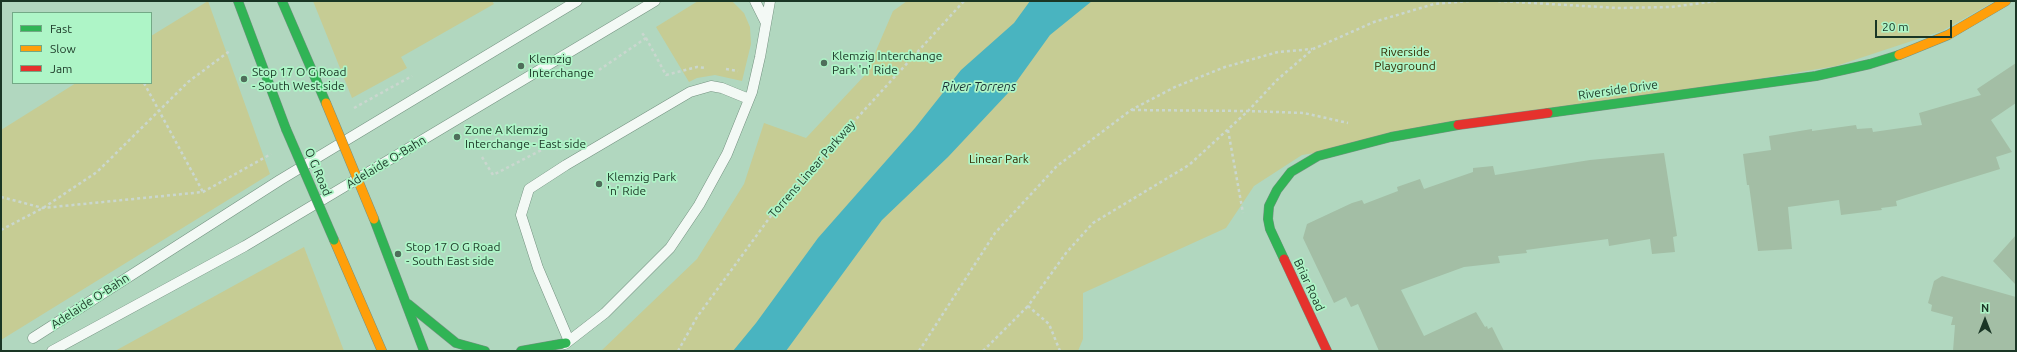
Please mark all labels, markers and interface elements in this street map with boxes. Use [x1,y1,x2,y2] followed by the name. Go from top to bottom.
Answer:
[12,12,152,84] legend
[1877,12,1954,38] scale bar
[1882,20,1909,33] text: 20 m
[50,22,72,35] text: Fast
[50,42,76,55] text: Slow
[1374,45,1436,73] park label: Riverside Playground
[832,49,942,77] place label: Klemzig Interchange Park 'n' Ride
[529,52,594,80] place label: Klemzig Interchange
[819,58,829,68] marker: Klemzig Interchange Park 'n' Ride
[516,61,526,71] marker: Klemzig Interchange
[50,62,72,75] text: Jam
[252,65,346,93] place label: Stop 17 O G Road - South West side
[239,74,249,84] marker: Stop 17 O G Road - South West side
[1577,77,1659,103] street label: Riverside Drive
[942,79,1016,95] water label: River Torrens
[766,117,858,221] street label: Torrens Linear Parkway
[465,123,586,151] place label: Zone A Klemzig Interchange - East side
[452,132,462,142] marker: Zone A Klemzig Interchange - East side
[344,133,428,191] street label: Adelaide O-Bahn
[302,146,334,198] street label: O G Road
[969,152,1029,166] park label: Linear Park
[607,170,676,198] place label: Klemzig Park 'n' Ride
[594,179,604,189] marker: Klemzig Park 'n' Ride
[406,240,500,268] place label: Stop 17 O G Road - South East side
[393,249,403,259] marker: Stop 17 O G Road - South East side
[1291,256,1327,314] street label: Briar Road
[48,270,132,332] street label: Adelaide O-Bahn
[1965,300,2005,340] north arrow
[1981,302,1989,314] text: N

